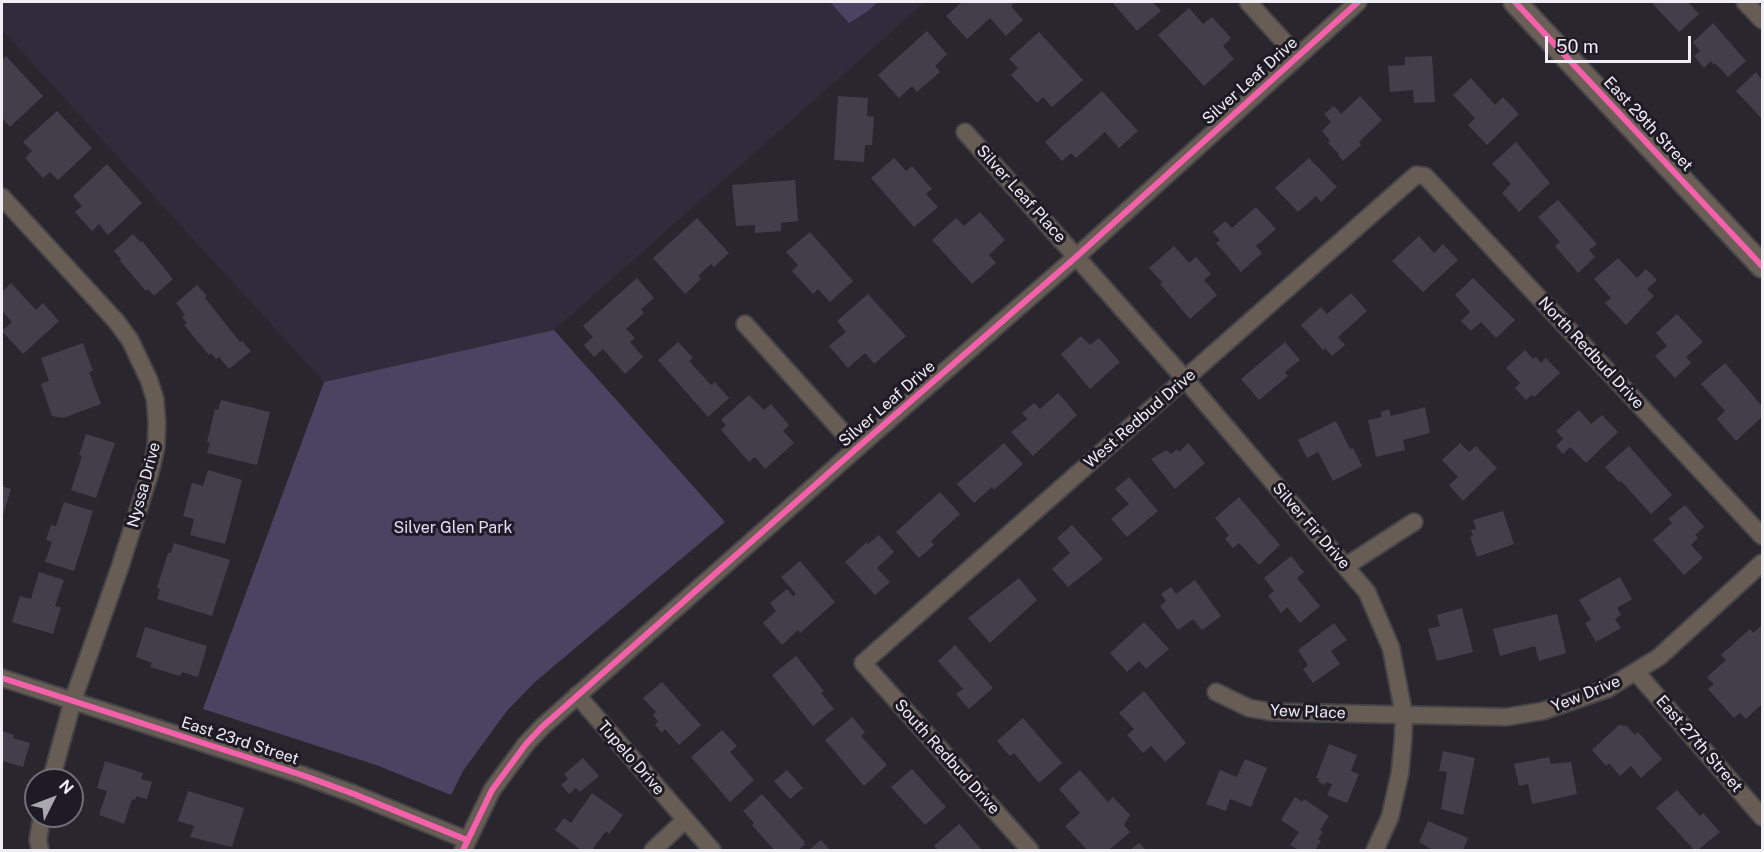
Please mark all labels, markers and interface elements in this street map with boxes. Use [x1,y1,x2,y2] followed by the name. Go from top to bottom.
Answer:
[1548,24,1694,62] scale bar
[1198,33,1302,129] street label: Silver Leaf Drive
[1556,36,1599,57] text: 50 m
[1599,73,1697,175] street label: East 29th Street
[972,141,1070,247] street label: Silver Leaf Place
[1534,293,1648,413] street label: North Redbud Drive
[835,357,939,451] street label: Silver Leaf Drive
[1080,365,1200,473] street label: West Redbud Drive
[123,440,165,530] street label: Nyssa Drive
[1268,479,1354,573] street label: Silver Fir Drive
[394,518,512,538] park label: Silver Glen Park
[1549,672,1623,716] street label: Yew Drive
[1652,692,1746,796] street label: East 27th Street
[890,696,1004,818] street label: South Redbud Drive
[1270,701,1346,723] street label: Yew Place
[179,713,301,769] street label: East 23rd Street
[593,717,669,799] street label: Tupelo Drive
[24,768,84,828] north arrow
[55,776,78,798] text: N

